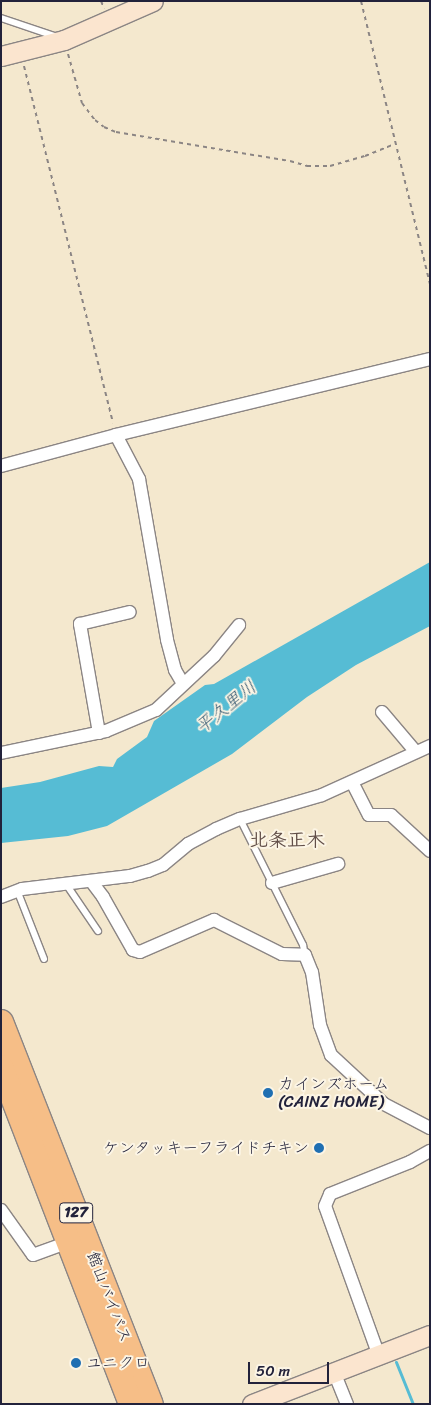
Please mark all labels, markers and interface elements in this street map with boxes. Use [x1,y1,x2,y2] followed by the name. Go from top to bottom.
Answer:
[191,676,261,738] water label: 平久里川
[249,829,325,851] district label: 北条正木
[278,1074,390,1112] place label: カインズホーム (CAINZ HOME)
[262,1087,274,1099] marker: カインズホーム (CAINZ HOME)
[101,1138,309,1158] place label: ケンタッキーフライドチキン
[313,1142,325,1154] marker: ケンタッキーフライドチキン
[58,1200,94,1226] road number: 127
[83,1249,135,1345] street label: 館山バイパス
[251,1352,332,1384] scale bar
[86,1353,150,1373] place label: ユニクロ
[70,1357,82,1369] marker: ユニクロ
[256,1358,290,1384] text: 50 m

